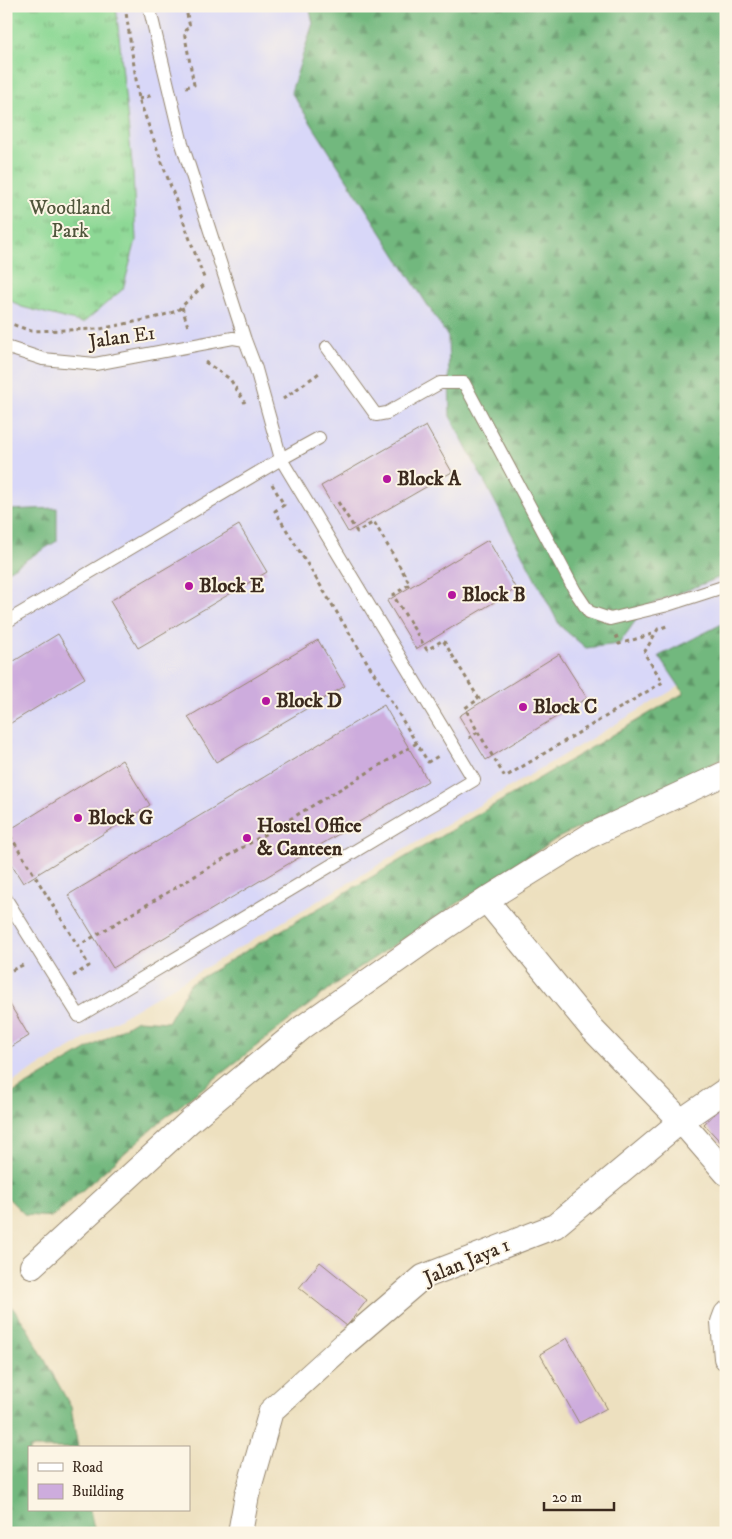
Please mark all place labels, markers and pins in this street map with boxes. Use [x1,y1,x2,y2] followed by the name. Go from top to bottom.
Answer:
[397,467,462,492] place label: Block A
[381,473,393,485] marker: Block A
[199,574,264,599] place label: Block E
[183,580,195,592] marker: Block E
[462,583,526,608] place label: Block B
[446,589,458,601] marker: Block B
[276,689,342,714] place label: Block D
[260,695,272,707] marker: Block D
[533,695,597,720] place label: Block C
[517,701,529,713] marker: Block C
[88,806,153,831] place label: Block G
[72,812,84,824] marker: Block G
[257,814,362,862] place label: Hostel Office & Canteen
[241,832,253,844] marker: Hostel Office & Canteen

